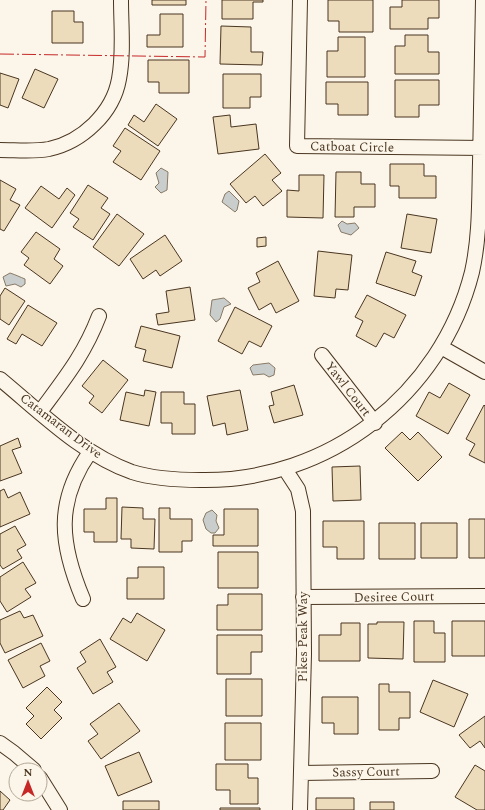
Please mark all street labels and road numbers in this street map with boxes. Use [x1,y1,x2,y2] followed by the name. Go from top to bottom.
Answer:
[310,136,394,158] street label: Catboat Circle
[320,357,376,421] street label: Yawl Court
[16,388,106,464] street label: Catamaran Drive
[354,586,435,608] street label: Desiree Court
[293,591,313,682] street label: Pikes Peak Way
[332,761,400,783] street label: Sassy Court

